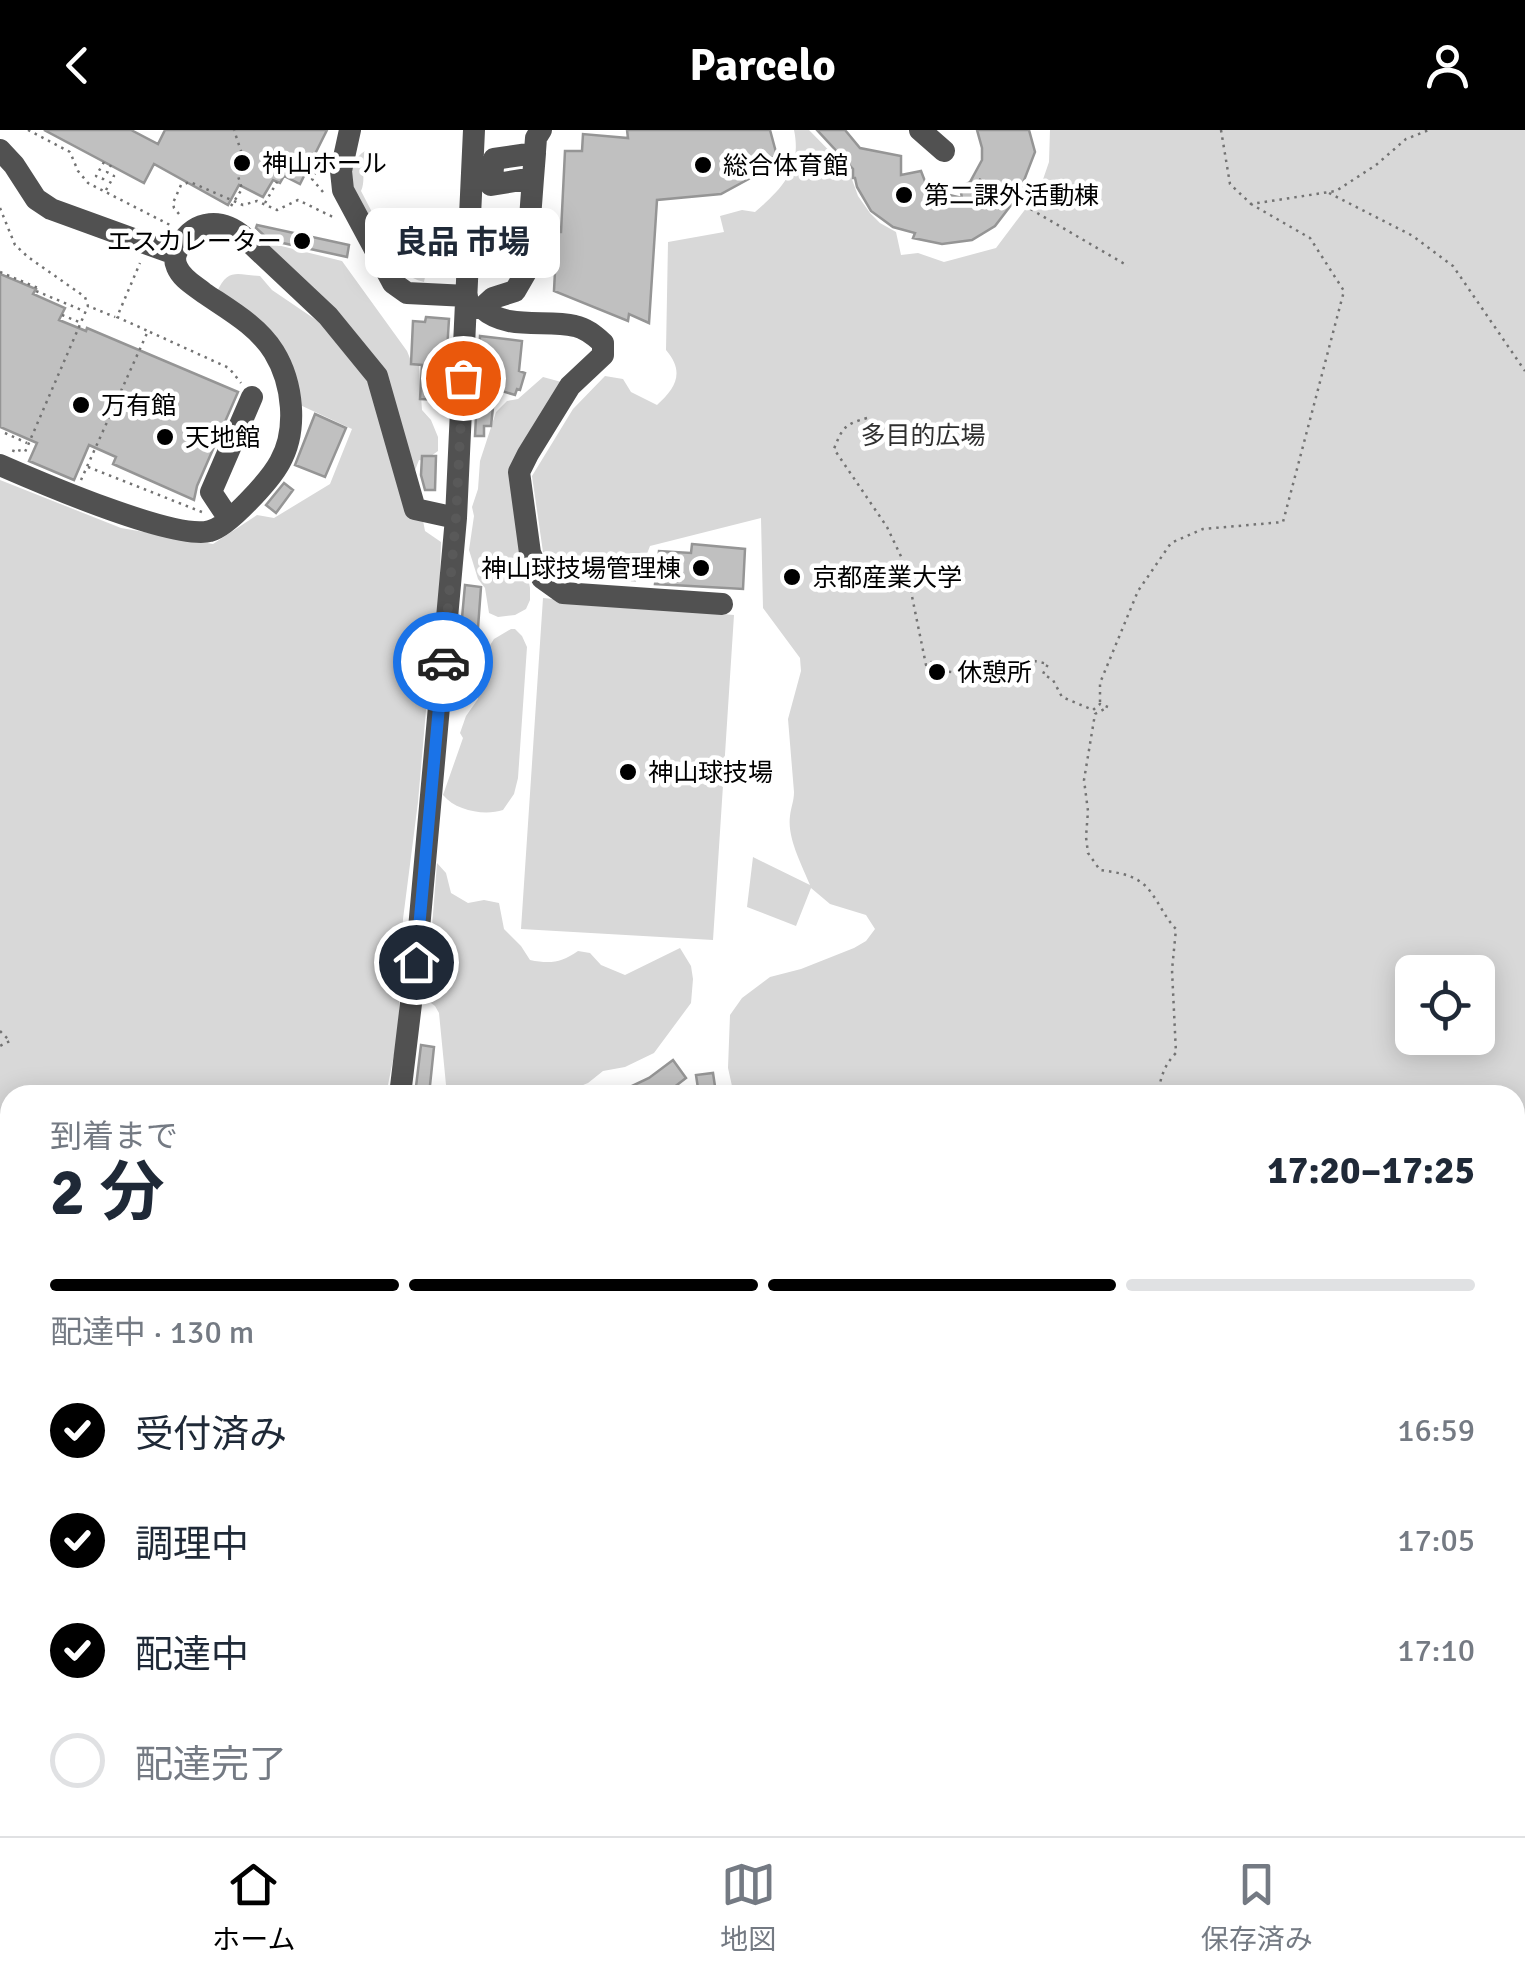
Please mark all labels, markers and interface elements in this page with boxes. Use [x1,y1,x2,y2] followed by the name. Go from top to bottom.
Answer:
[50,38,105,93] icon: back
[689,38,836,93] text: Parcelo
[1420,38,1475,93] icon: person
[262,148,387,179] place label: 神山ホール
[723,150,848,181] place label: 総合体育館
[231,152,253,174] marker: 神山ホール
[692,154,714,176] marker: 総合体育館
[924,180,1099,211] place label: 第二課外活動棟
[893,184,915,206] marker: 第二課外活動棟
[366,208,560,278] callout: 良品 市場
[395,223,530,262] text: 良品 市場
[107,226,282,257] place label: エスカレーター
[291,230,313,252] marker: エスカレーター
[421,336,506,421] pin
[436,351,491,406] icon: bag
[101,390,176,421] place label: 万有館
[70,394,92,416] marker: 万有館
[860,420,986,451] park label: 多目的広場
[185,422,260,453] place label: 天地館
[154,426,176,448] marker: 天地館
[481,553,681,584] place label: 神山球技場管理棟
[690,557,712,579] marker: 神山球技場管理棟
[812,562,962,593] place label: 京都産業大学
[781,566,803,588] marker: 京都産業大学
[393,612,493,712] courier
[416,635,471,690] icon: car
[957,657,1032,688] place label: 休憩所
[926,661,948,683] marker: 休憩所
[648,757,773,788] place label: 神山球技場
[617,761,639,783] marker: 神山球技場
[374,920,459,1005] pin
[389,935,444,990] icon: home
[1395,955,1495,1055] map controls
[1395,955,1495,1055] button: locate
[50,1117,178,1156] text: 到着まで
[1267,1147,1475,1194] text: 17:20–17:25
[50,1153,164,1233] text: 2 分
[50,1313,254,1352] text: 配達中 · 130 m
[50,1403,105,1458] icon: check
[135,1411,287,1458] text: 受付済み
[1397,1411,1475,1450] text: 16:59
[50,1513,105,1568] icon: check
[135,1521,249,1568] text: 調理中
[1397,1521,1475,1560] text: 17:05
[50,1623,105,1678] icon: check
[135,1631,249,1678] text: 配達中
[1397,1631,1475,1670] text: 17:10
[135,1741,287,1788] text: 配達完了
[212,1857,295,1957] tab: ホーム
[720,1857,776,1957] tab: 地図
[1201,1857,1313,1957] tab: 保存済み

